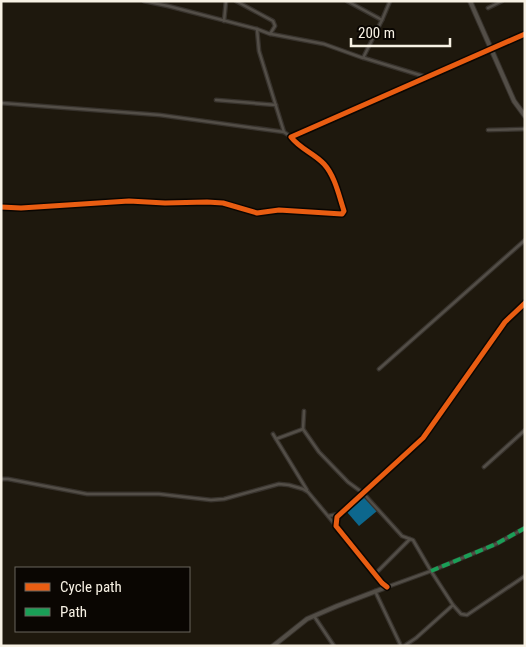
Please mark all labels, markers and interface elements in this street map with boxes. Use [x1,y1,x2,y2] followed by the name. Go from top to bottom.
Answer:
[351,15,450,47] scale bar
[358,24,395,42] text: 200 m
[15,567,190,632] legend
[60,578,122,596] text: Cycle path
[60,603,87,621] text: Path

